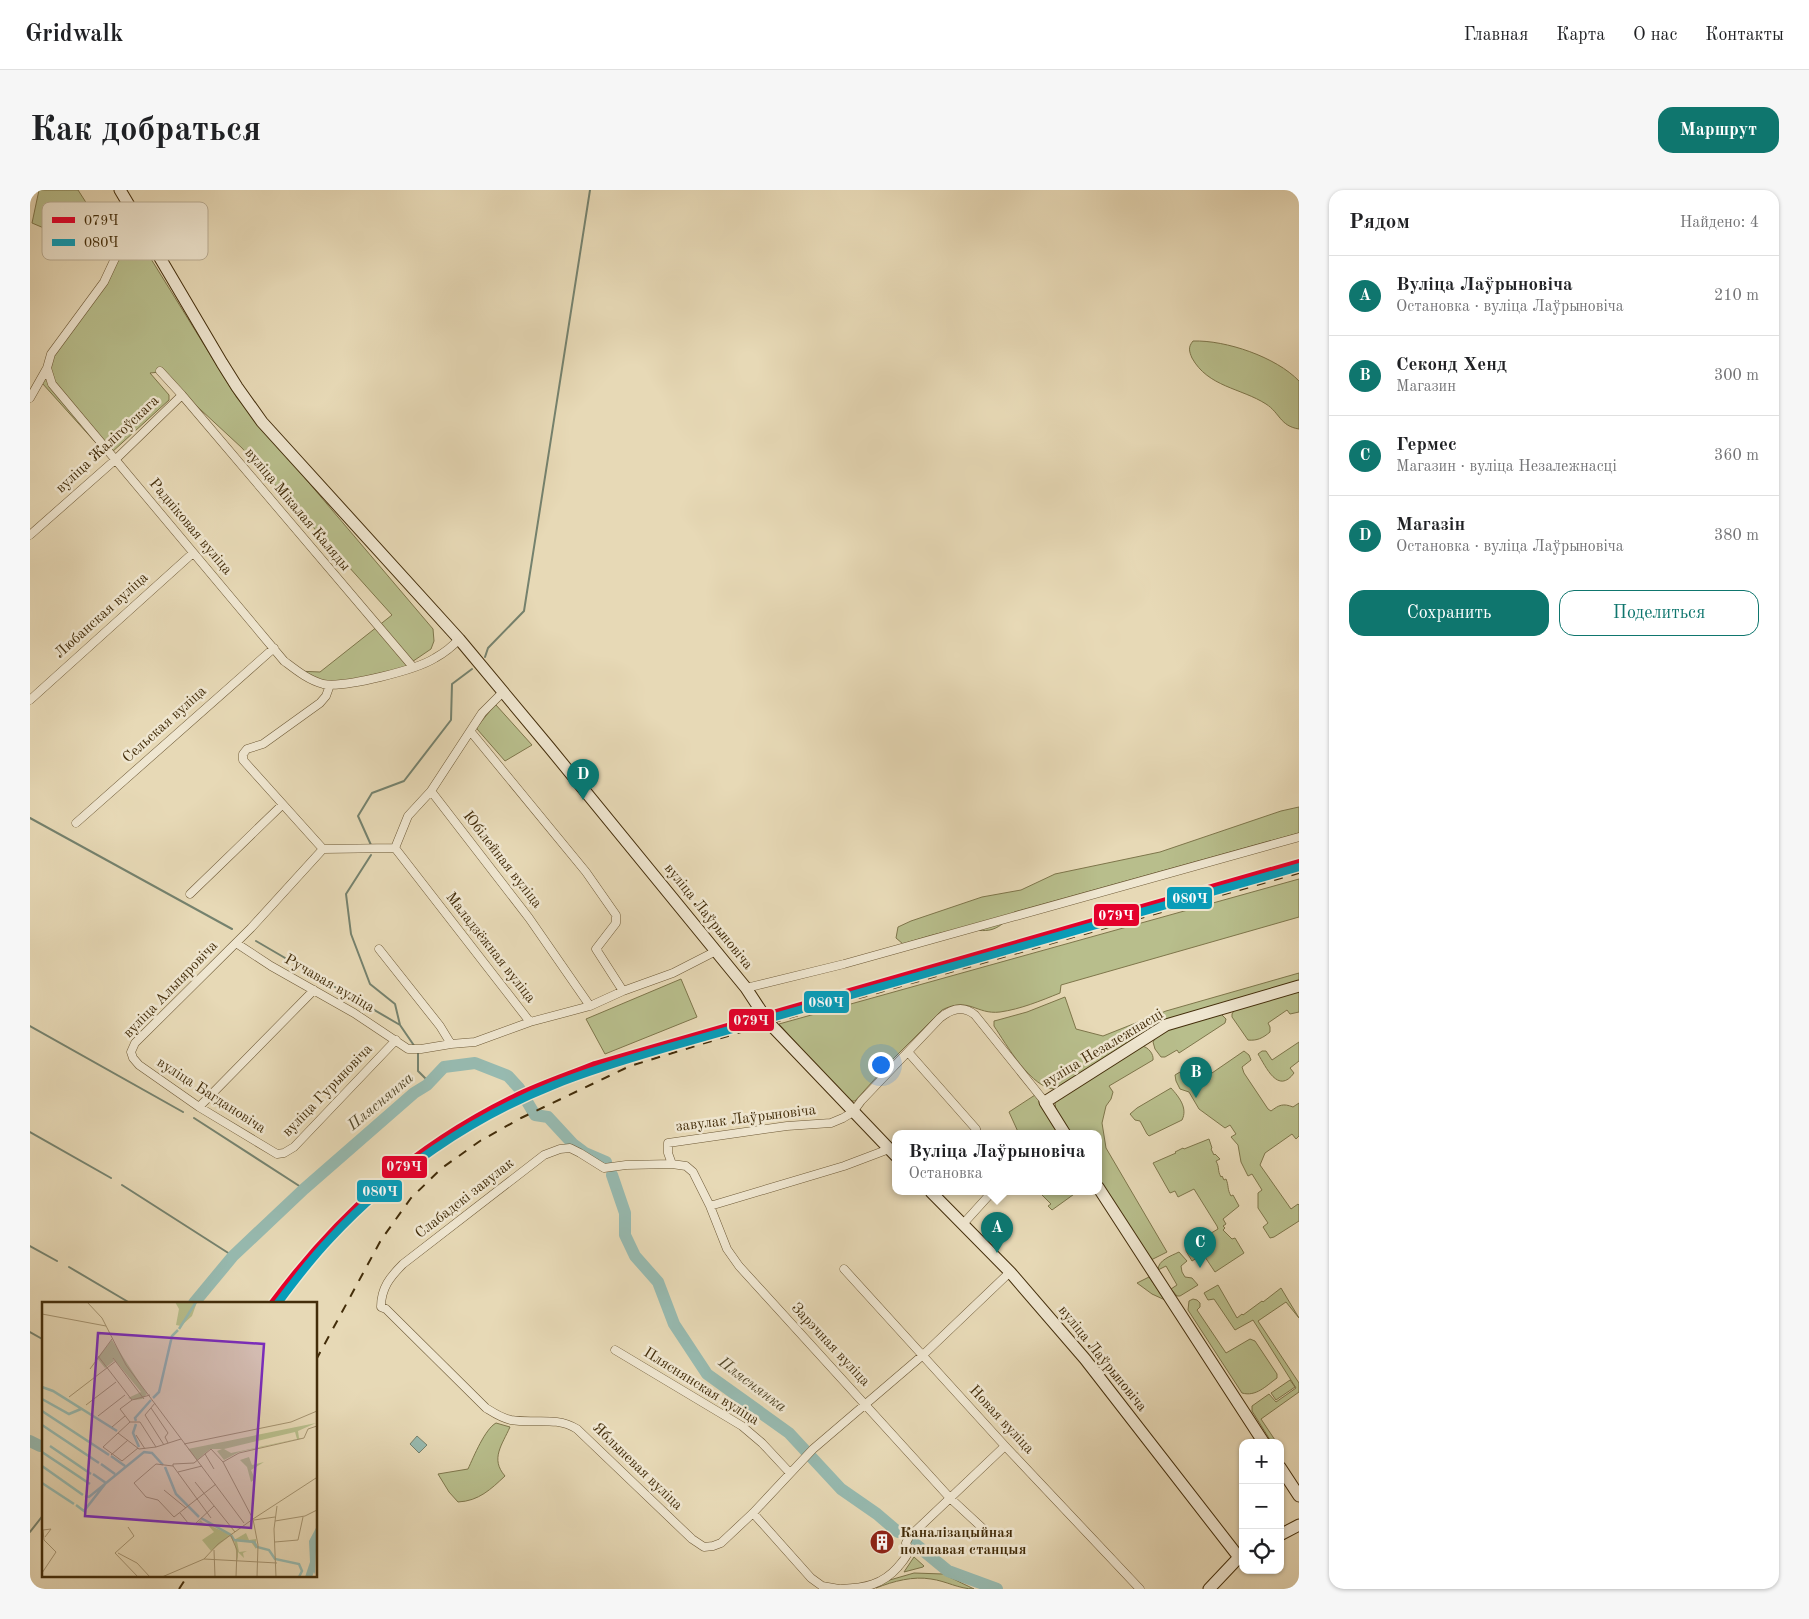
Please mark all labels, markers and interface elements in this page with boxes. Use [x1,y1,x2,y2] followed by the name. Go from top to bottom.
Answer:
[25,23,123,47] text: Gridwalk
[1464,26,1528,44] text: Главная
[1556,26,1605,44] text: Карта
[1633,26,1677,44] text: О нас
[1705,26,1784,44] text: Контакты
[1658,107,1779,153] button: Маршрут
[30,113,261,148] text: Как добраться
[42,202,208,260] legend
[1349,212,1410,233] text: Рядом
[84,214,119,228] text: 079Ч
[1680,215,1759,231] text: Найдено: 4
[84,236,119,250] text: 080Ч
[1396,276,1573,295] text: Вуліца Лаўрыновіча
[1359,288,1371,304] text: A
[1714,288,1759,304] text: 210 m
[1396,299,1624,315] text: Остановка · вуліца Лаўрыновіча
[1396,356,1507,375] text: Секонд Хенд
[1359,368,1371,384] text: B
[1714,368,1759,384] text: 300 m
[1396,379,1456,395] text: Магазин
[54,393,163,496] street label: вуліца Жалігоўскага
[1396,436,1457,455] text: Гермес
[241,446,353,574] street label: вуліца Мікалая Каляды
[1360,448,1370,464] text: C
[1714,448,1759,464] text: 360 m
[1396,459,1617,475] text: Магазин · вуліца Незалежнасці
[146,476,235,578] street label: Радніковая вуліца
[1396,516,1465,535] text: Магазін
[1359,528,1371,544] text: D
[1714,528,1759,544] text: 380 m
[1396,539,1624,555] text: Остановка · вуліца Лаўрыновіча
[52,570,152,662] street label: Любанская вуліца
[1349,590,1549,636] button: Сохранить
[1559,590,1759,636] button: Поделиться
[120,683,210,766] street label: Сельская вуліца
[567,759,599,800] pin: D
[460,809,545,912] street label: Юбілейная вуліца
[661,861,756,973] street label: вуліца Лаўрыновіча
[1166,886,1213,910] line badge: 080Ч
[442,890,538,1007] street label: Маладзёжная вуліца
[1172,892,1208,906] text: 080Ч
[1093,903,1140,927] line badge: 079Ч
[1098,909,1134,923] text: 079Ч
[121,938,221,1041] street label: вуліца Альпяровіча
[281,952,377,1016] street label: Ручавая вуліца
[803,990,850,1014] line badge: 080Ч
[808,996,844,1010] text: 080Ч
[1040,1007,1166,1091] street label: вуліца Незалежнасці
[728,1008,775,1032] line badge: 079Ч
[733,1014,769,1028] text: 079Ч
[280,1041,376,1140] street label: вуліца Гурыновіча
[868,1052,894,1078] your location
[154,1055,269,1137] street label: вуліца Багдановіча
[1180,1057,1212,1098] pin: B
[344,1070,417,1135] water label: Пляснянка
[675,1103,817,1135] street label: завулак Лаўрыновіча
[892,1130,1102,1195] popup
[909,1143,1085,1162] text: Вуліца Лаўрыновіча
[381,1155,428,1179] line badge: 079Ч
[413,1156,517,1242] street label: Слабадскі завулак
[386,1160,422,1174] text: 079Ч
[909,1166,983,1182] text: Остановка
[356,1179,403,1203] line badge: 080Ч
[362,1185,398,1199] text: 080Ч
[981,1212,1013,1253] pin: A
[1184,1227,1216,1268] pin: C
[788,1300,873,1390] street label: Зарэчная вуліца
[42,1302,318,1576] inset map
[1055,1303,1150,1415] street label: вуліца Лаўрыновіча
[641,1345,762,1429] street label: Пляснянская вуліца
[714,1354,789,1416] water label: Пляснянка
[966,1383,1037,1458] street label: Новая вуліца
[589,1420,685,1514] street label: Яблыневая вуліца
[1239,1439,1284,1574] map controls
[1239,1439,1284,1484] button: +
[1239,1484,1284,1529] button: −
[900,1526,1027,1558] place label: Каналізацыйная помпавая станцыя
[869,1529,895,1555] building icon: Каналізацыйная помпавая станцыя
[1239,1529,1284,1574] button: locate

